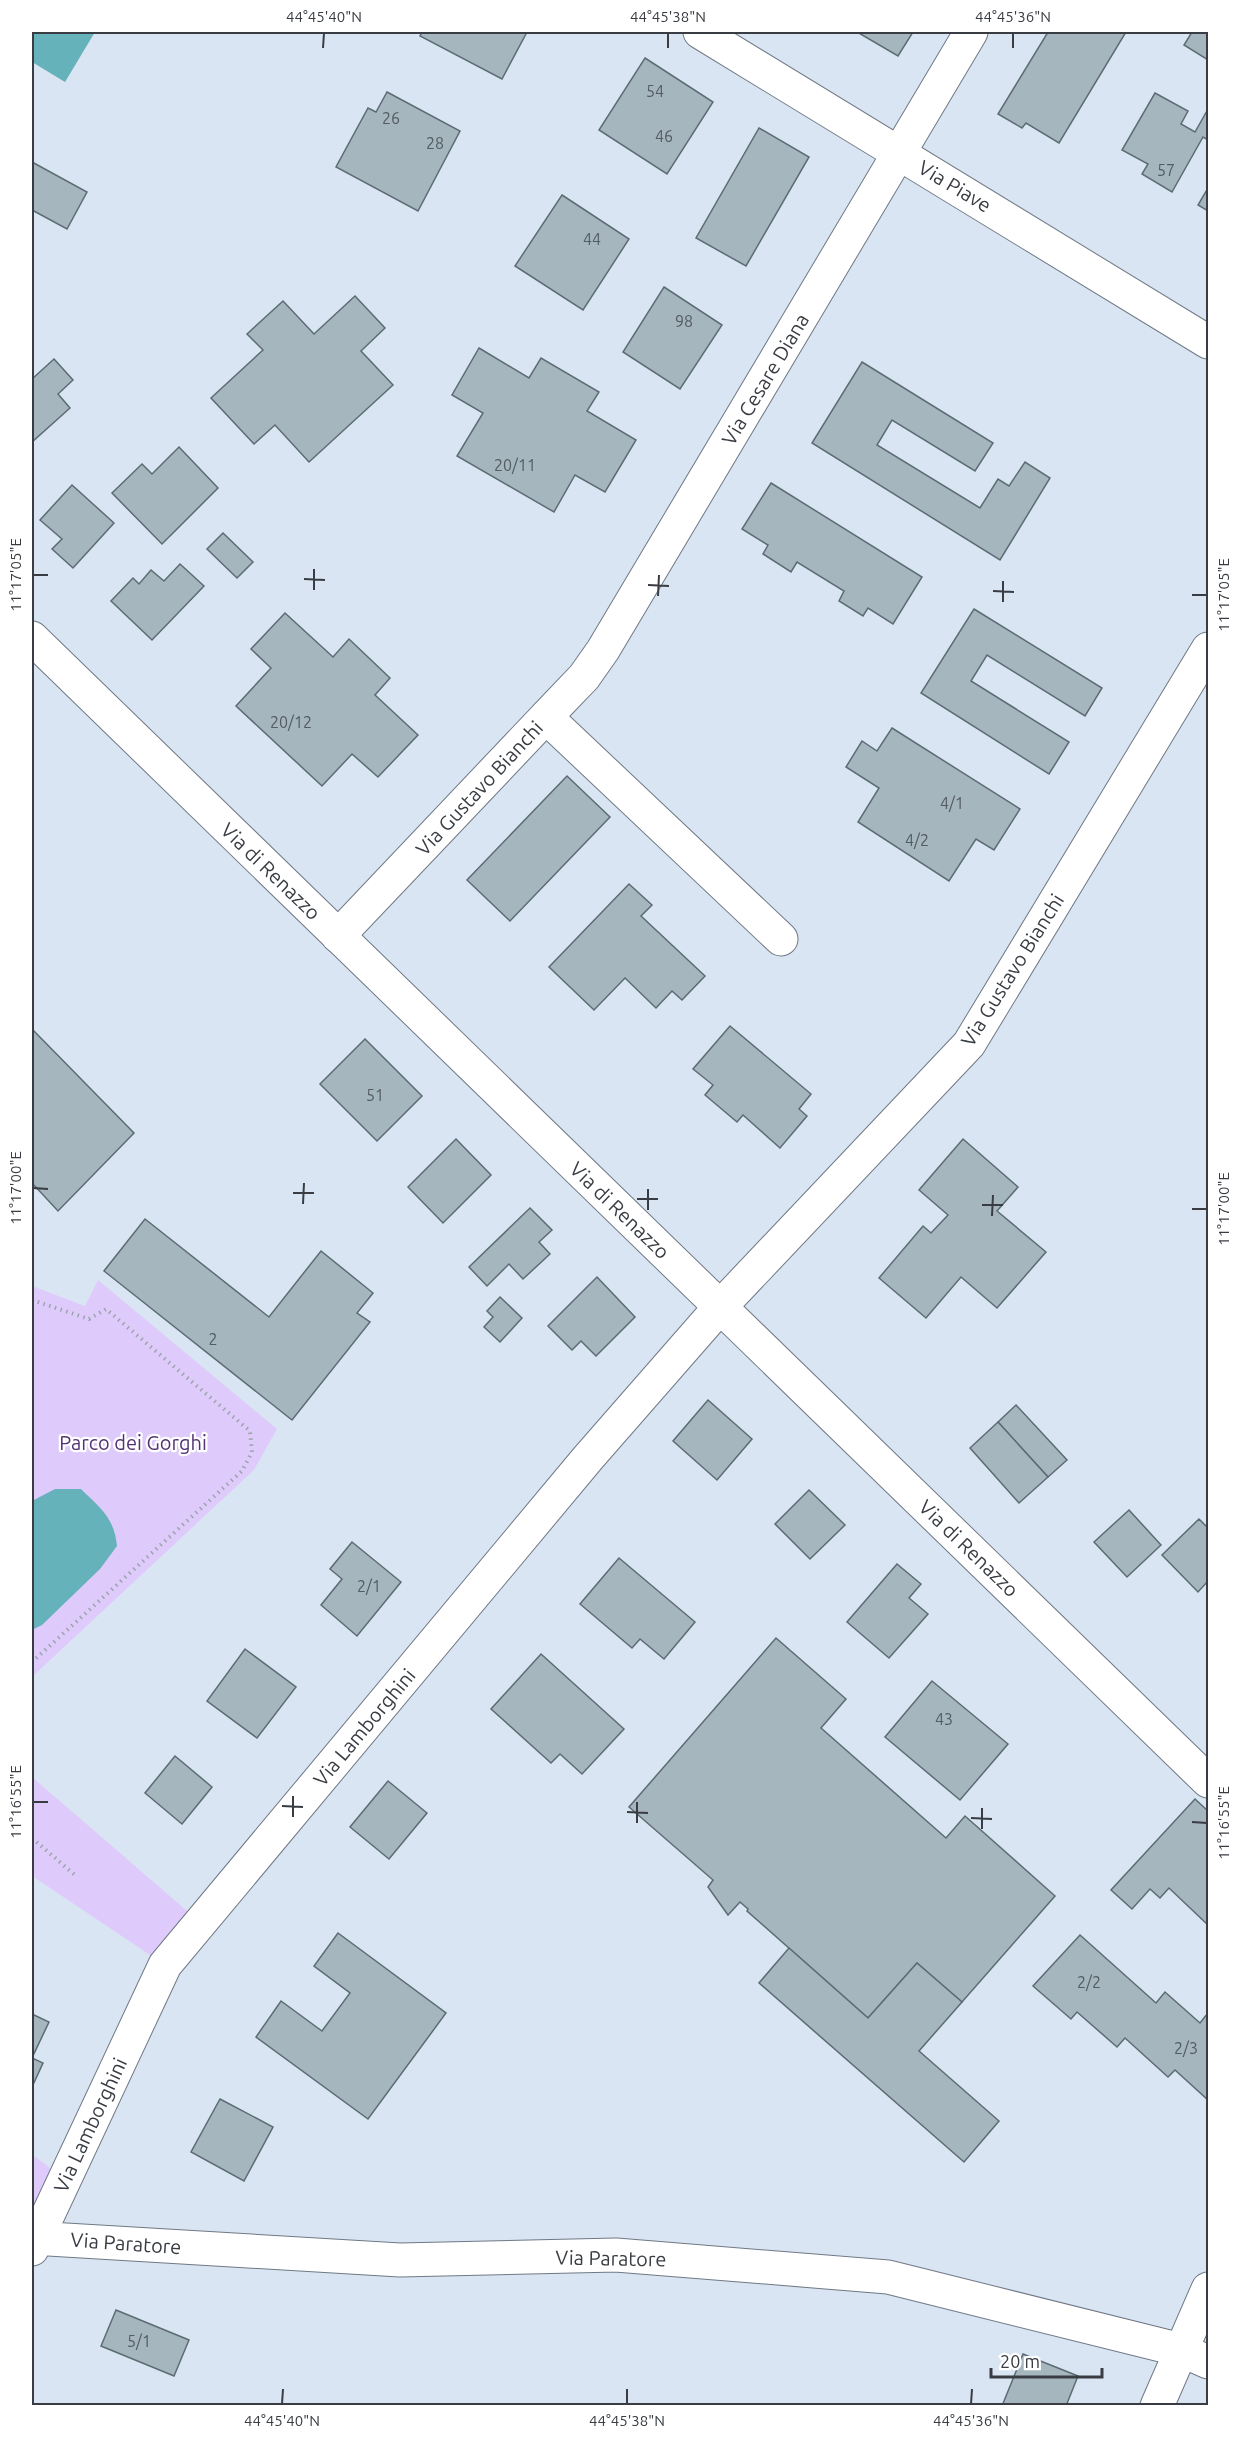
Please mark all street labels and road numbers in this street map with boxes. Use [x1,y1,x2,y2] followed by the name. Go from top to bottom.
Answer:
[914,155,996,217] street label: Via Piave
[717,309,813,449] street label: Via Cesare Diana
[411,716,547,860] street label: Via Gustavo Bianchi
[217,818,325,924] street label: Via di Renazzo
[956,890,1068,1050] street label: Via Gustavo Bianchi
[566,1157,674,1263] street label: Via di Renazzo
[915,1495,1023,1601] street label: Via di Renazzo
[308,1664,420,1790] street label: Via Lamborghini
[49,2054,131,2196] street label: Via Lamborghini
[70,2228,182,2258] street label: Via Paratore
[555,2246,667,2270] street label: Via Paratore

